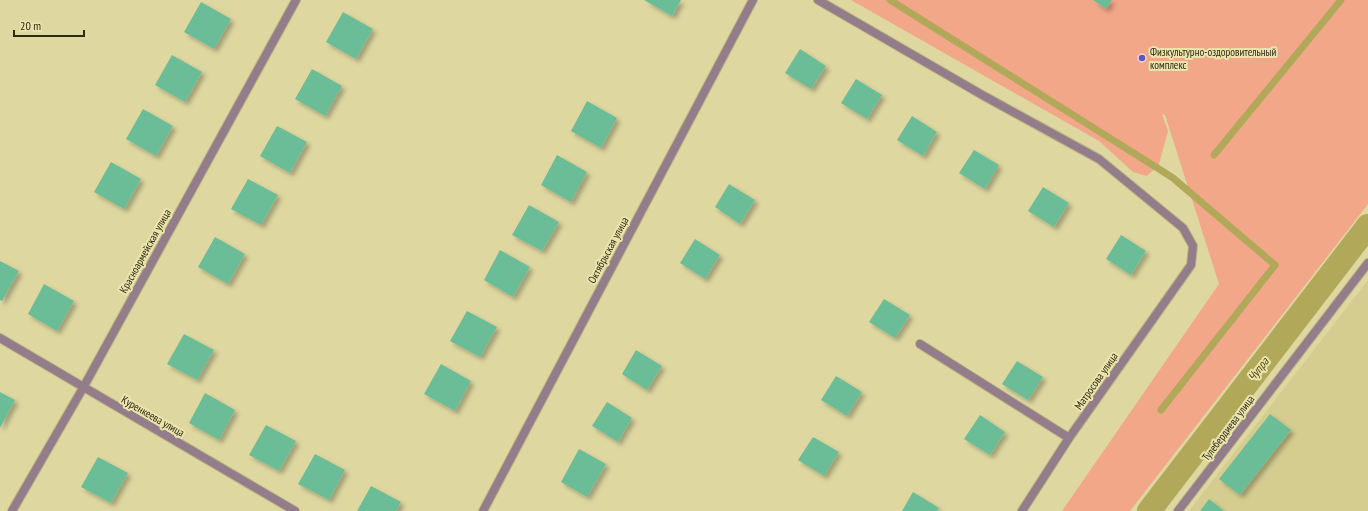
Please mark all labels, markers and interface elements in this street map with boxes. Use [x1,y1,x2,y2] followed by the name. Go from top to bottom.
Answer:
[14,12,84,38] scale bar
[20,18,41,33] text: 20 m
[1150,45,1276,72] place label: Физкультурно-оздоровительный комплекс
[1137,53,1147,63] marker: Физкультурно-оздоровительный комплекс
[116,206,174,296] street label: Красноармейская улица
[585,214,631,286] street label: Октябрьская улица
[1071,350,1121,412] street label: Матросова улица
[1244,353,1273,384] water label: Чупра
[119,392,187,440] street label: Куренкеева улица
[1199,392,1257,464] street label: Тулебердиева улица

